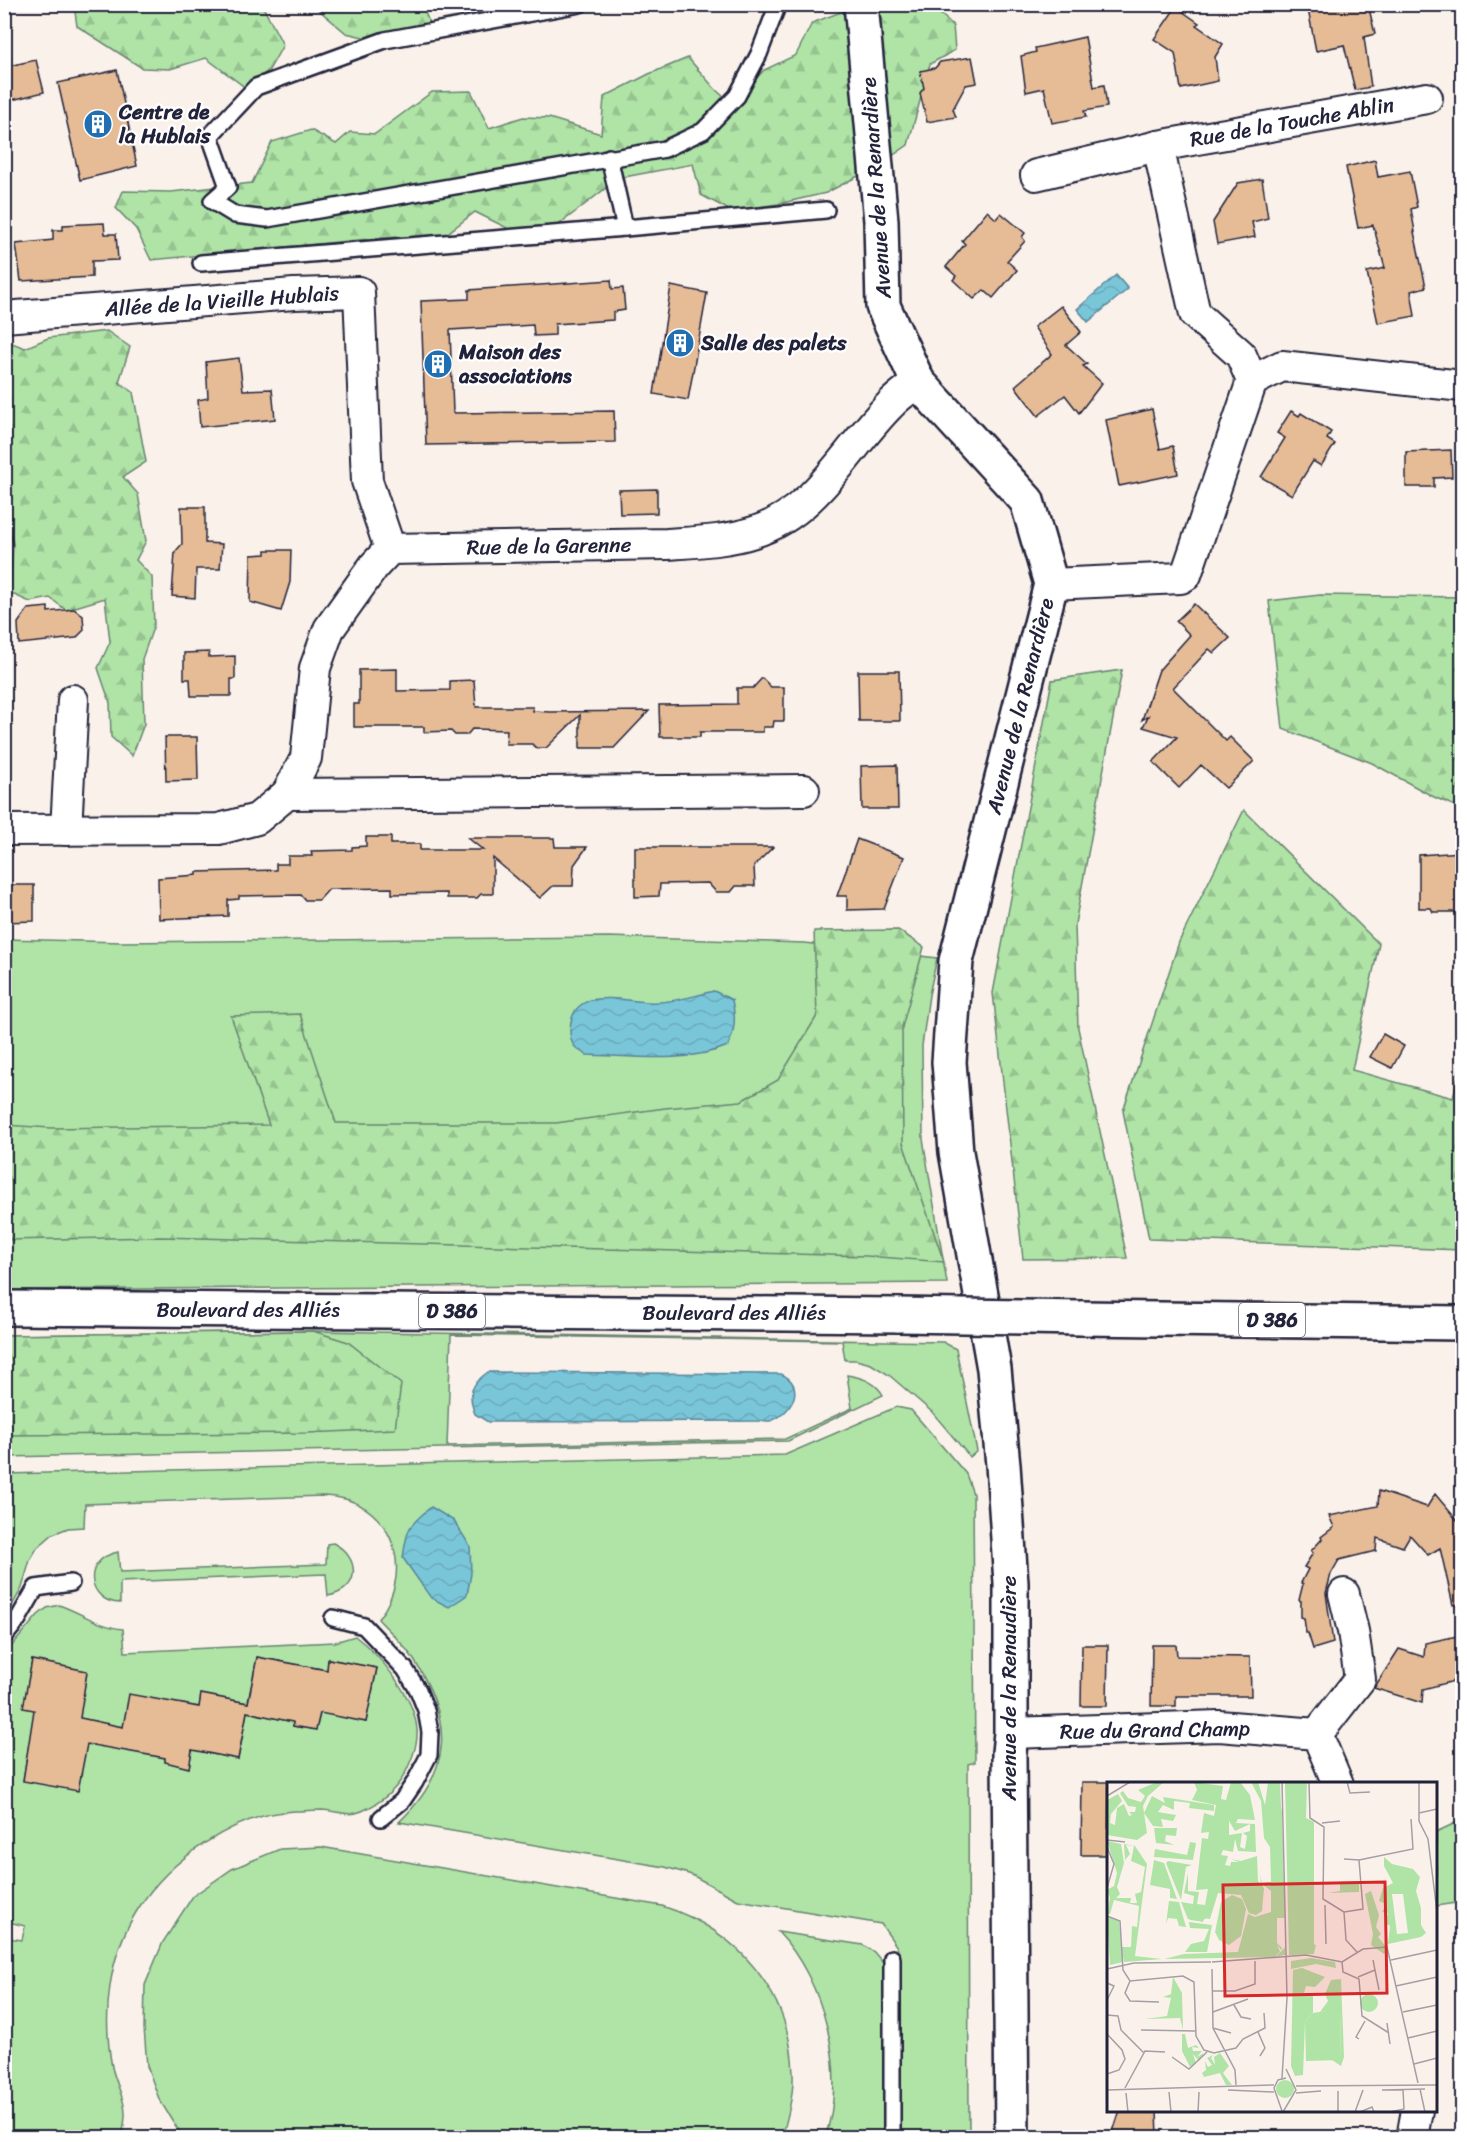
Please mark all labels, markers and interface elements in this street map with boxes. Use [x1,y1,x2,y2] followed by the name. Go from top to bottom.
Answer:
[849,76,903,301] street label: Avenue de la Renardière
[1187,85,1397,159] street label: Rue de la Touche Ablin
[118,93,212,155] place label: Centre de la Hublais
[82,108,114,140] building icon: Centre de la Hublais
[103,274,341,328] street label: Allée de la Vieille Hublais
[700,324,847,362] place label: Salle des palets
[664,327,696,359] building icon: Salle des palets
[458,333,572,395] place label: Maison des associations
[422,348,454,380] building icon: Maison des associations
[466,526,632,566] street label: Rue de la Garenne
[975,594,1065,819] street label: Avenue de la Renardière
[156,1291,340,1329] street label: Boulevard des Alliés
[419,1294,485,1328] road number: D 386
[642,1294,826,1332] street label: Boulevard des Alliés
[1239,1303,1305,1337] road number: D 386
[990,1575,1028,1801] street label: Avenue de la Renaudière
[1060,1709,1250,1751] street label: Rue du Grand Champ
[1107,1782,1437,2112] inset map

